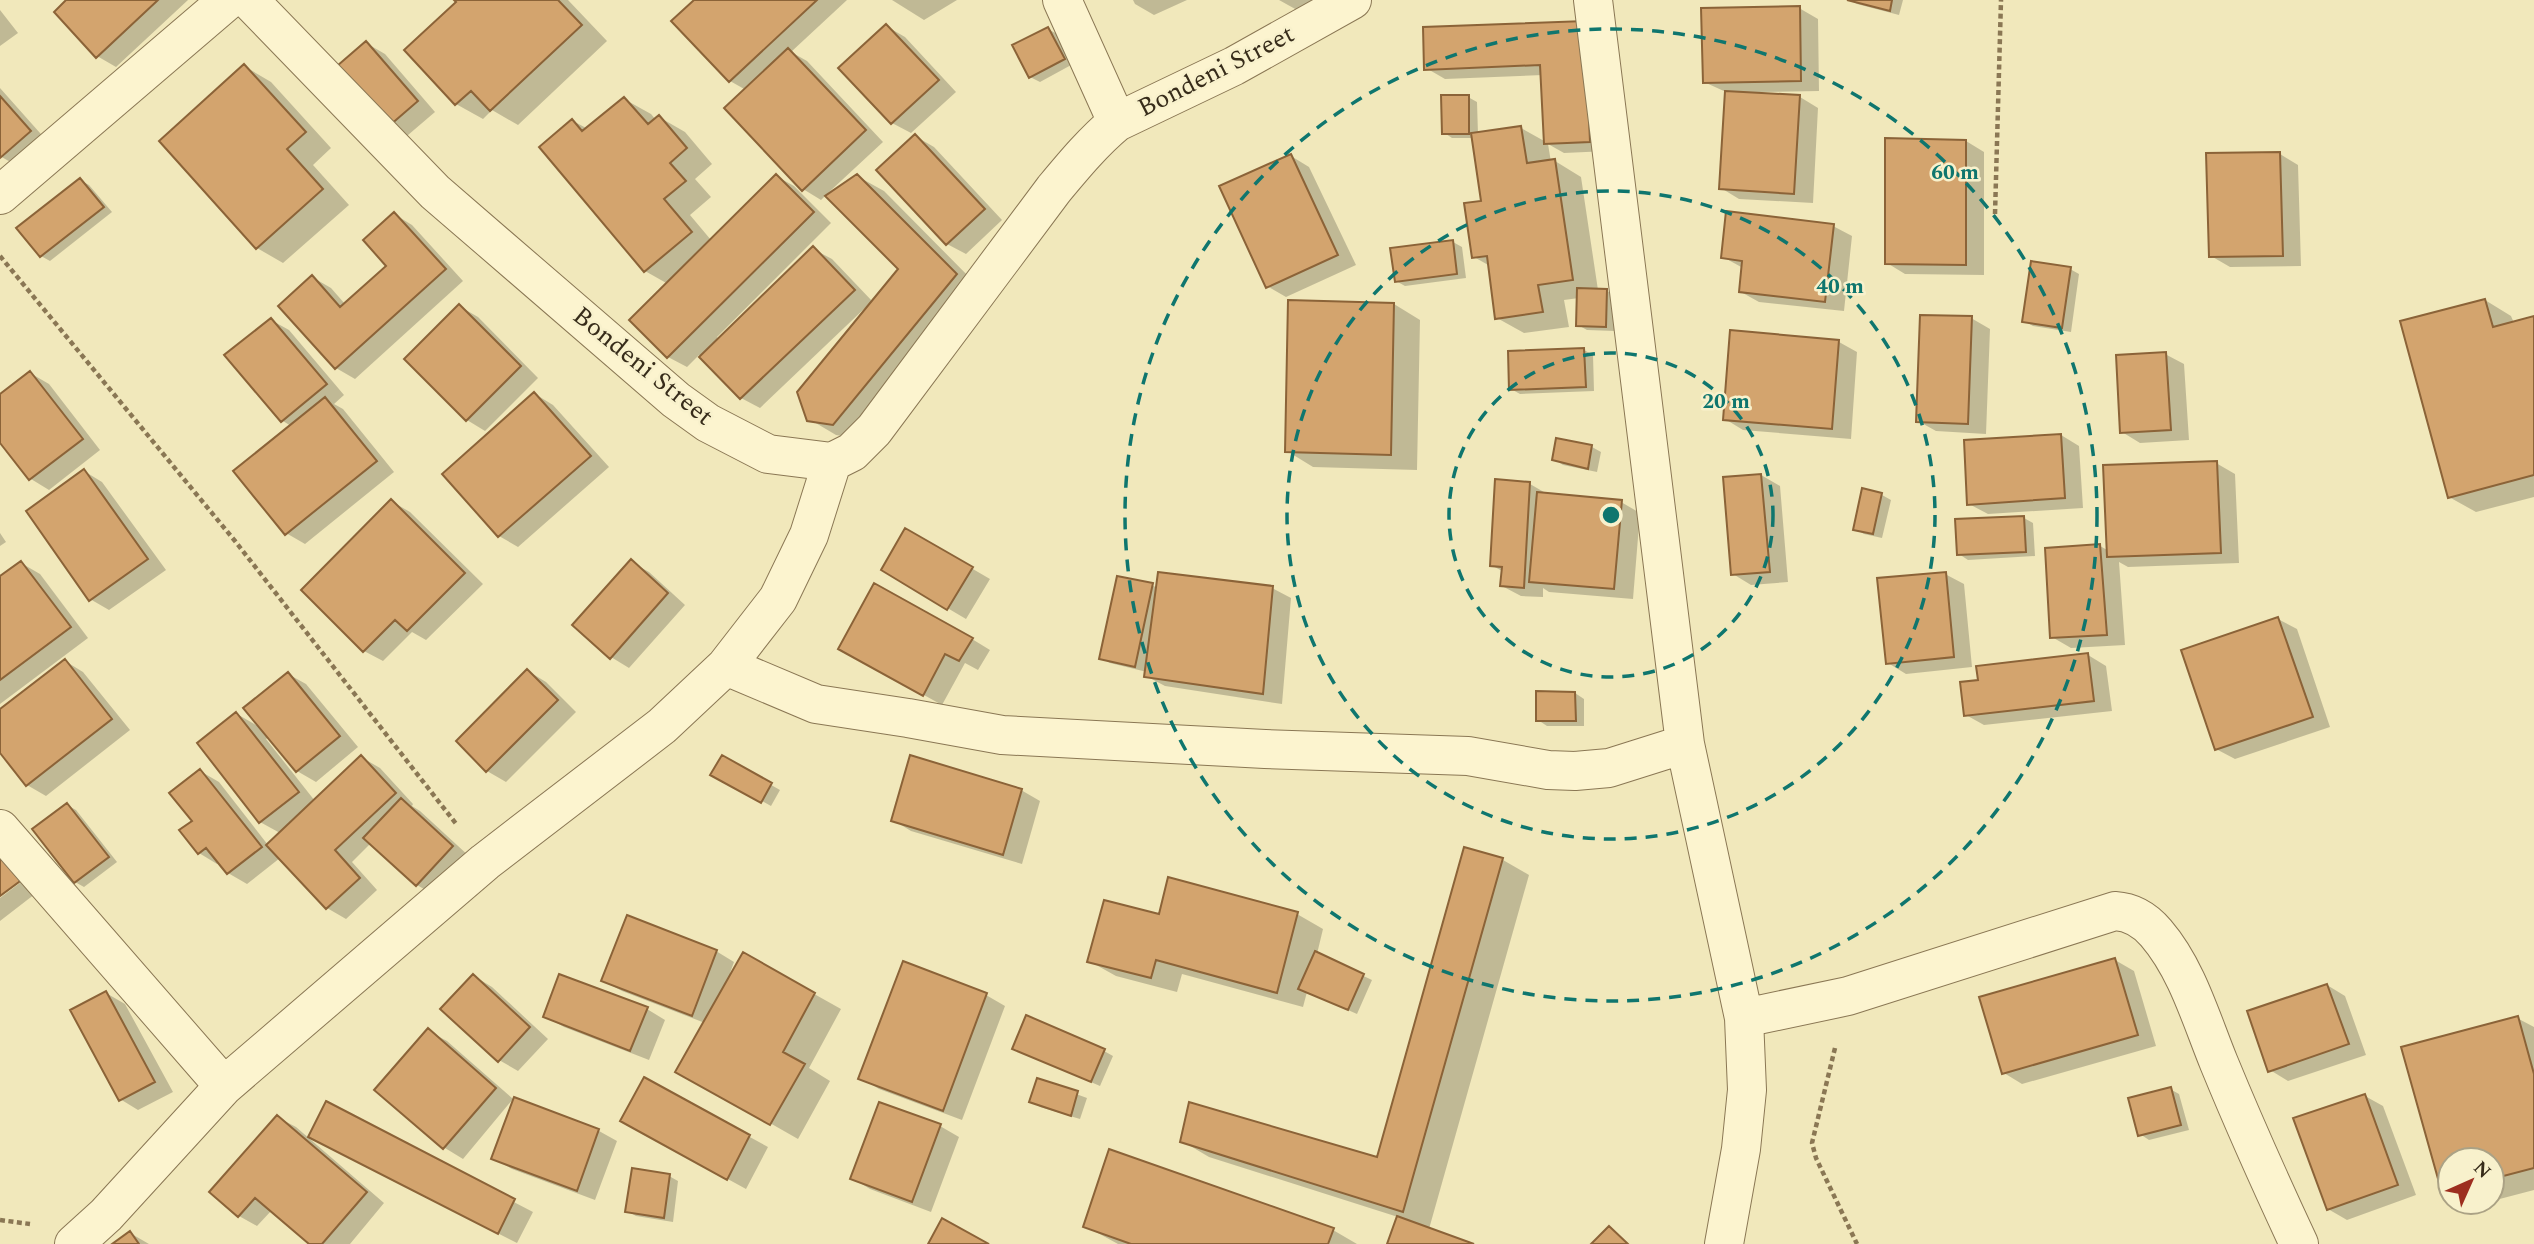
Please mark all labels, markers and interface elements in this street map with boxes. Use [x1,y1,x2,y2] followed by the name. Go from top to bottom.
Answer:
[1131,14,1301,128] street label: Bondeni Street
[1931,157,1979,189] text: 60 m
[1816,271,1864,303] text: 40 m
[564,296,722,436] street label: Bondeni Street
[1702,386,1750,418] text: 20 m
[1599,503,1623,527] centre of rings
[2436,1146,2506,1216] north arrow
[2466,1154,2498,1186] text: N

